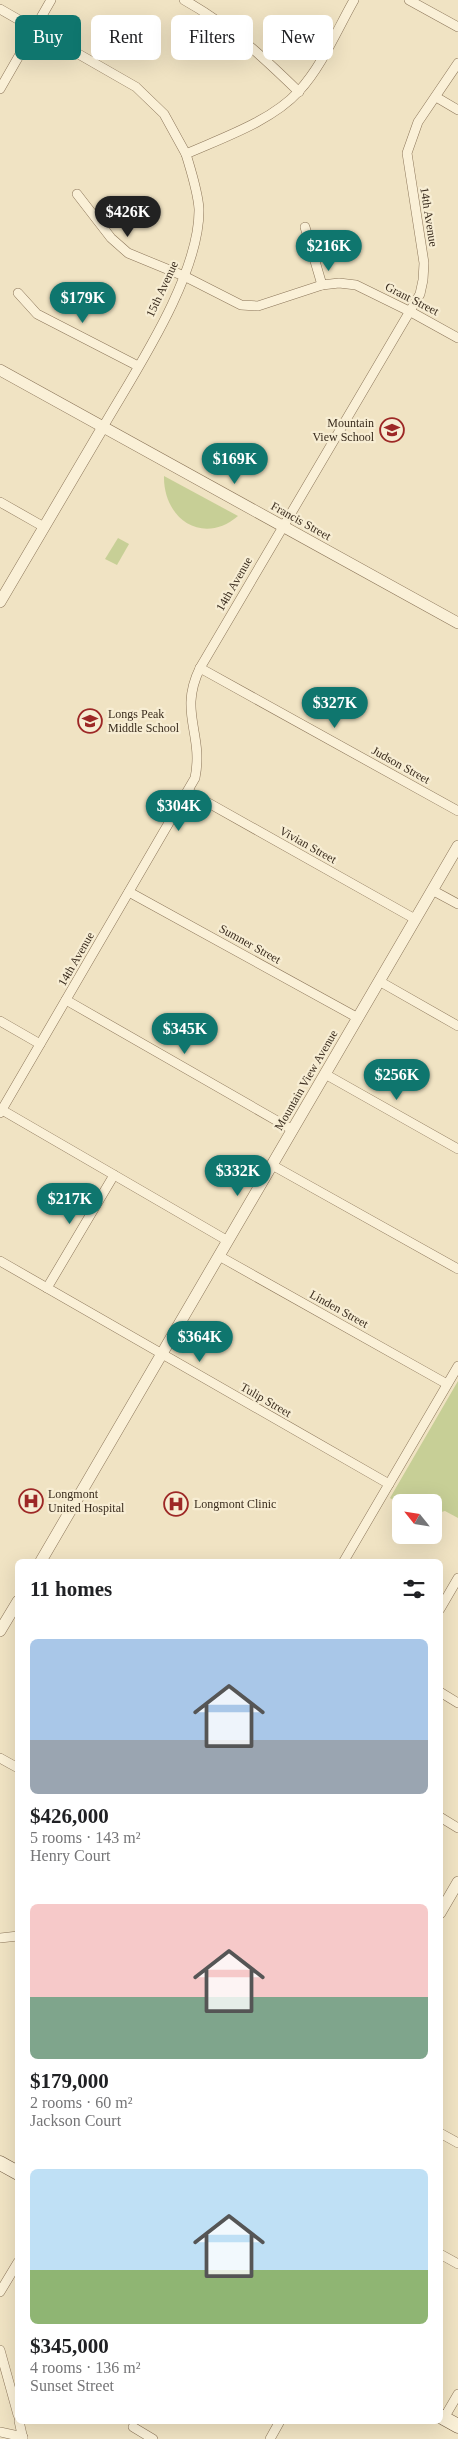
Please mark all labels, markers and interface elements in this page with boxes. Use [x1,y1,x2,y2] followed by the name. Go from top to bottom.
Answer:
[15,15,81,60] chip: Buy
[91,15,161,60] chip: Rent
[171,15,253,60] chip: Filters
[263,15,333,60] chip: New
[417,186,441,248] street label: 14th Avenue
[93,196,163,238] pin: $426K
[106,203,150,220] text: $426K
[294,230,364,272] pin: $216K
[307,237,351,254] text: $216K
[143,259,181,319] street label: 15th Avenue
[383,280,442,319] street label: Grant Street
[48,282,118,324] pin: $179K
[61,289,105,306] text: $179K
[312,416,375,444] place label: Mountain View School
[379,417,405,443] school or university icon: Mountain View School
[200,442,270,485] pin: $169K
[213,450,257,467] text: $169K
[269,499,334,544] street label: Francis Street
[213,554,255,614] street label: 14th Avenue
[300,686,370,729] pin: $327K
[313,694,357,711] text: $327K
[108,707,180,735] place label: Longs Peak Middle School
[77,708,103,734] school or university icon: Longs Peak Middle School
[369,743,433,787] street label: Judson Street
[144,790,214,832] pin: $304K
[157,797,201,814] text: $304K
[277,824,339,867] street label: Vivian Street
[217,921,284,967] street label: Sumner Street
[55,929,97,989] street label: 14th Avenue
[150,1012,220,1055] pin: $345K
[163,1020,207,1037] text: $345K
[272,1027,340,1133] street label: Mountain View Avenue
[362,1058,432,1101] pin: $256K
[375,1066,419,1083] text: $256K
[203,1154,273,1197] pin: $332K
[216,1162,260,1179] text: $332K
[35,1182,105,1225] pin: $217K
[48,1190,92,1207] text: $217K
[307,1287,371,1331] street label: Linden Street
[165,1320,235,1363] pin: $364K
[178,1328,222,1345] text: $364K
[238,1380,295,1421] street label: Tulip Street
[48,1487,125,1515] place label: Longmont United Hospital
[18,1488,44,1514] hospital icon: Longmont United Hospital
[163,1491,189,1517] hospital icon: Longmont Clinic
[392,1494,442,1544] north arrow
[392,1494,442,1544] map controls
[194,1497,276,1511] place label: Longmont Clinic
[400,1575,428,1603] icon: filters
[30,1577,112,1601] text: 11 homes
[184,1671,274,1761] icon: home
[30,1804,109,1828] text: $426,000
[30,1829,141,1846] text: 5 rooms · 143 m²
[30,1847,110,1864] text: Henry Court
[184,1936,274,2026] icon: home
[30,2069,109,2093] text: $179,000
[30,2094,133,2111] text: 2 rooms · 60 m²
[30,2112,121,2129] text: Jackson Court
[184,2201,274,2291] icon: home
[30,2334,109,2358] text: $345,000
[30,2359,141,2376] text: 4 rooms · 136 m²
[30,2377,114,2394] text: Sunset Street

